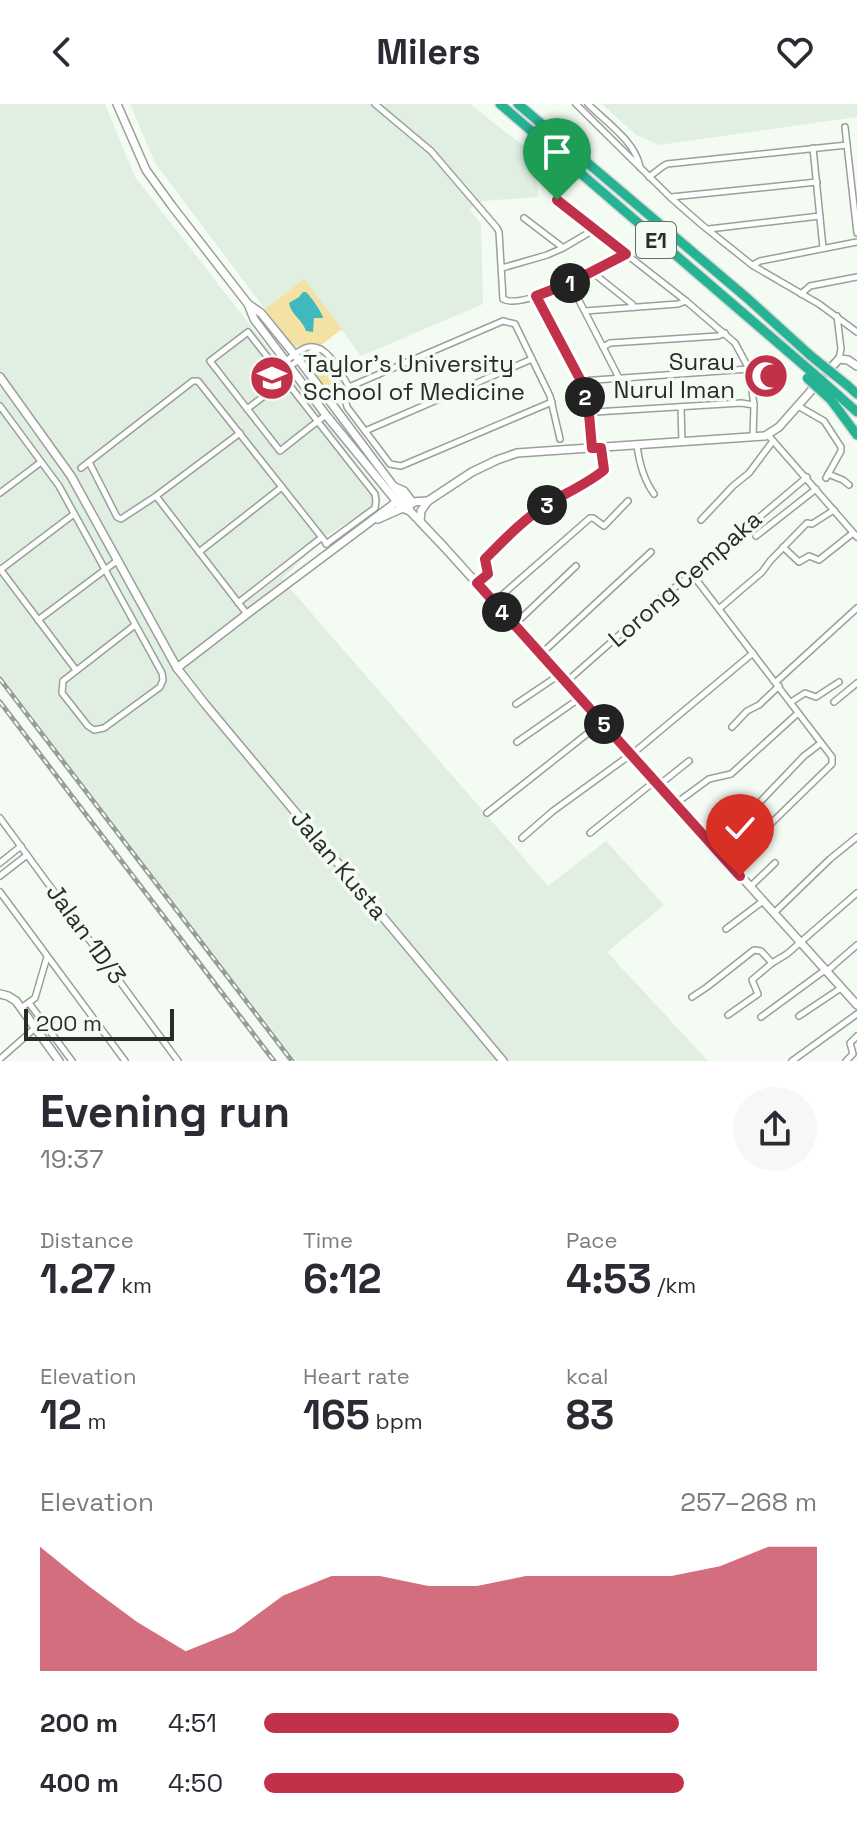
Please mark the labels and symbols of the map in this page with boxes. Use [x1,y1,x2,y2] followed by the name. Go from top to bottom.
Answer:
[523,118,591,200] pin
[636,222,676,258] road number: E1
[550,263,590,303] pin: 1
[614,346,735,405] place label: Surau Nurul Iman
[303,348,525,407] place label: Taylor's University School of Medicine
[742,352,790,400] mosque icon: Surau Nurul Iman
[248,354,296,402] school or university icon: Taylor's University School of Medicine
[565,377,605,417] pin: 2
[527,485,567,525] pin: 3
[601,503,768,654] street label: Lorong Cempaka
[482,592,522,632] pin: 4
[584,704,624,744] pin: 5
[706,794,774,876] pin
[284,803,395,926] street label: Jalan Kusta
[40,877,133,990] street label: Jalan 1D/3
[24,1005,174,1041] scale bar

